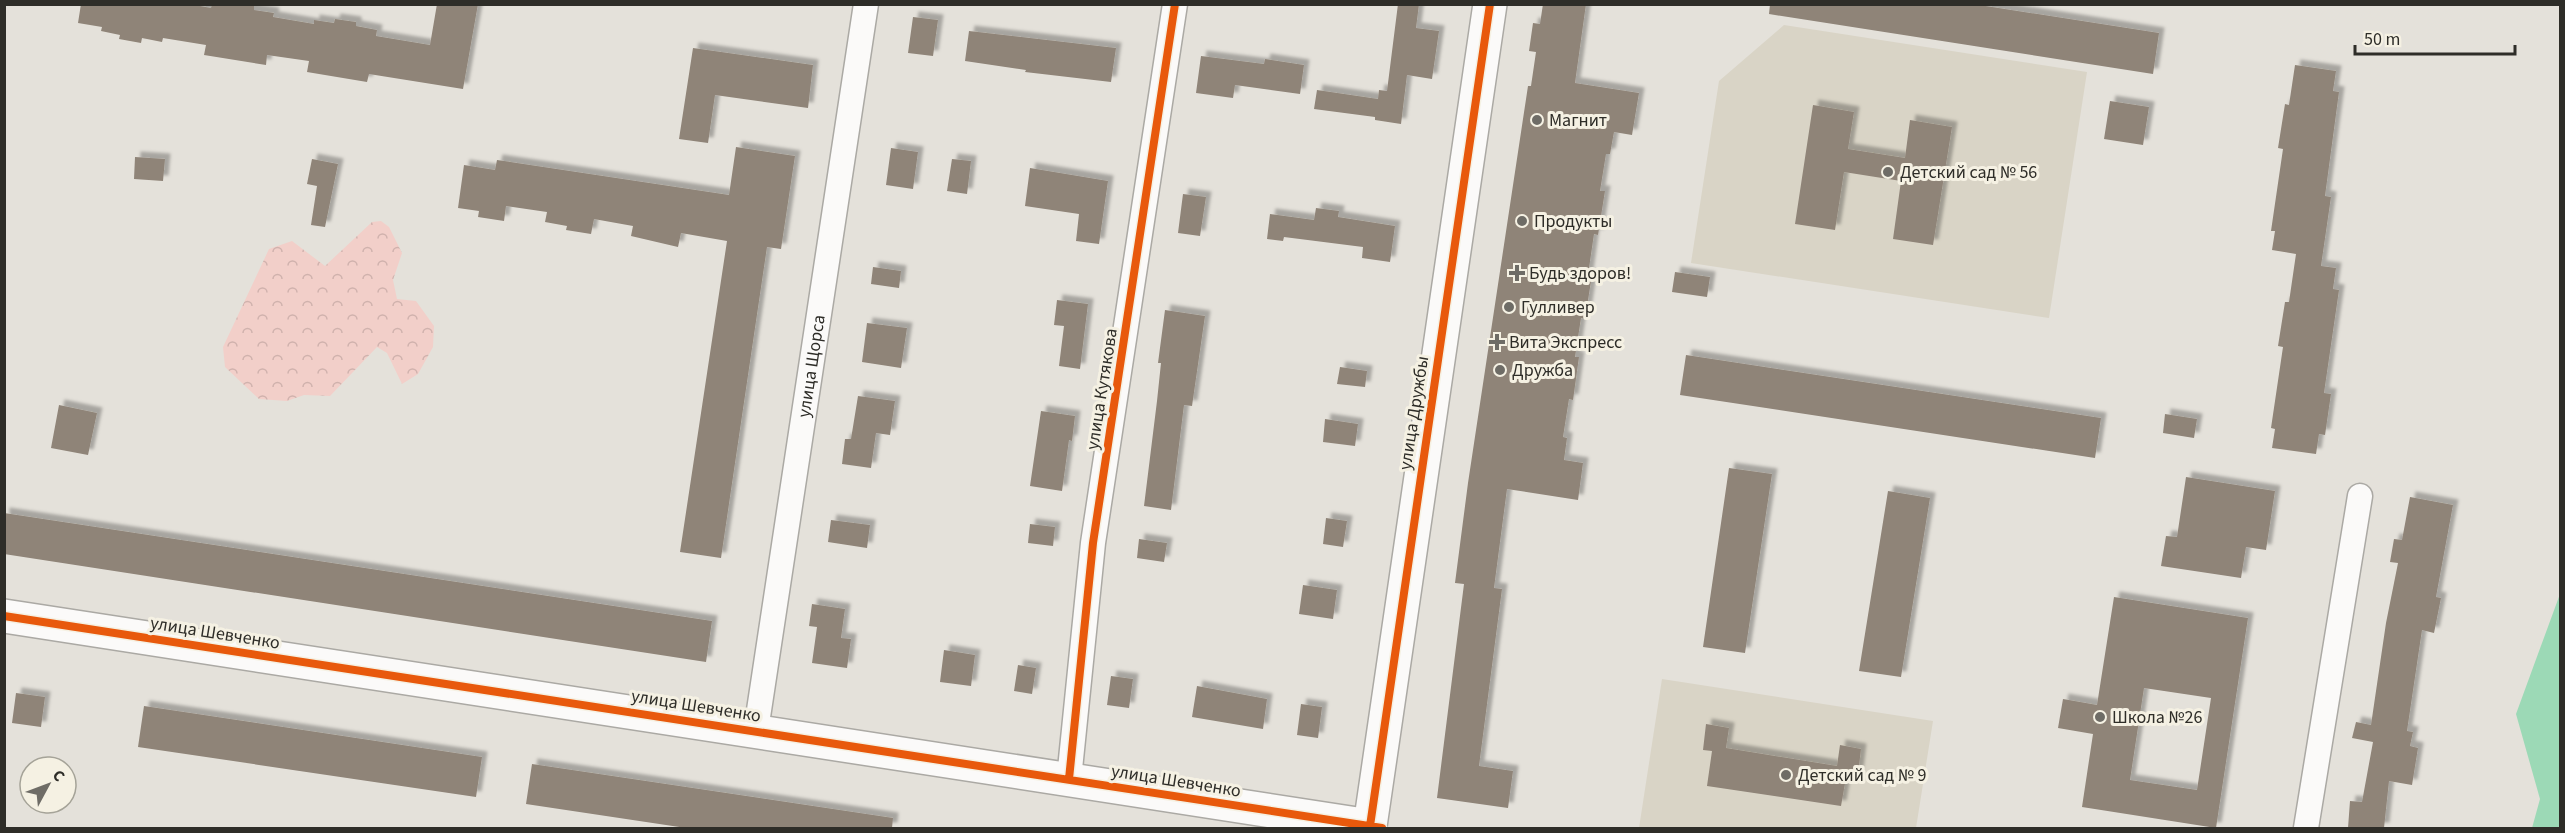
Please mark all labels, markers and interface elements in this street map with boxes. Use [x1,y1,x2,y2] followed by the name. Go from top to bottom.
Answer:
[2355,18,2516,56] scale bar
[2364,27,2400,52] text: 50 m
[1549,108,1607,133] place label: Магнит
[1530,113,1544,127] marker: Магнит
[1900,160,2037,185] place label: Детский сад № 56
[1881,165,1895,179] marker: Детский сад № 56
[1534,209,1612,234] place label: Продукты
[1515,214,1529,228] marker: Продукты
[1529,261,1631,286] place label: Будь здоров!
[1510,266,1524,280] marker: Будь здоров!
[1521,295,1595,320] place label: Гулливер
[1502,300,1516,314] marker: Гулливер
[791,313,831,419] street label: улица Щорса
[1080,326,1124,452] street label: улица Кутякова
[1509,330,1622,355] place label: Вита Экспресс
[1490,335,1504,349] marker: Вита Экспресс
[1393,354,1435,472] street label: улица Дружбы
[1512,358,1573,383] place label: Дружба
[1493,363,1507,377] marker: Дружба
[148,610,282,656] street label: улица Шевченко
[629,683,763,729] street label: улица Шевченко
[2112,705,2202,730] place label: Школа №26
[2093,710,2107,724] marker: Школа №26
[18,755,78,815] north arrow
[1109,758,1243,804] street label: улица Шевченко
[1798,763,1926,788] place label: Детский сад № 9
[47,765,70,787] text: С
[1779,768,1793,782] marker: Детский сад № 9

